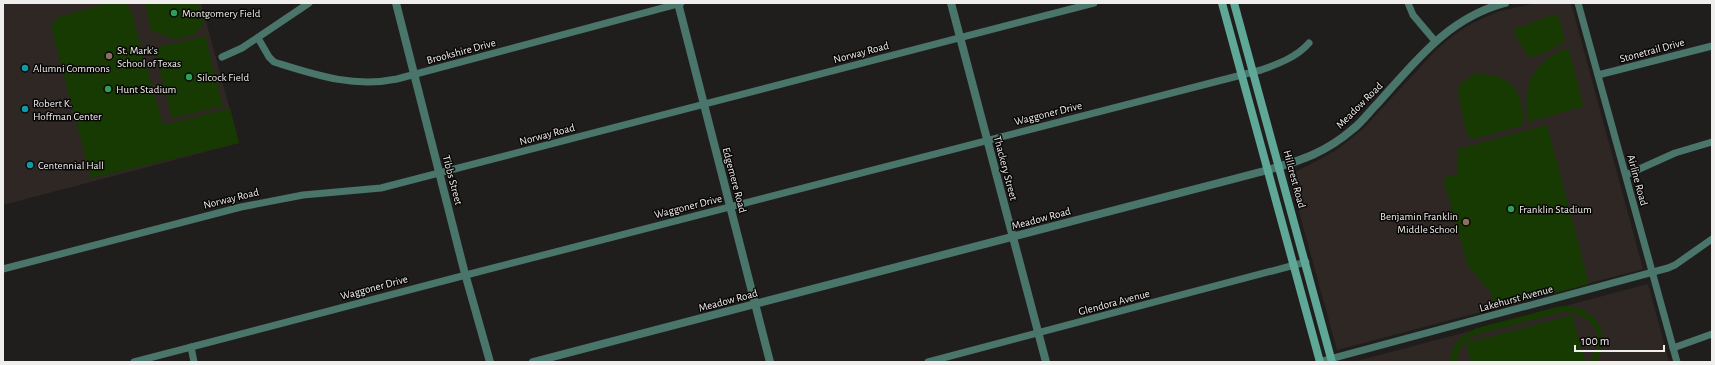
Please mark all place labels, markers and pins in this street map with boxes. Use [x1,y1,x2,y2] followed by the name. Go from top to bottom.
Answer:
[169,8,179,18] marker: Montgomery Field
[182,8,261,19] place label: Montgomery Field
[117,45,181,69] place label: St. Mark's School of Texas
[104,51,114,61] marker: St. Mark's School of Texas
[20,63,30,73] marker: Alumni Commons
[33,63,110,74] place label: Alumni Commons
[184,72,194,82] marker: Silcock Field
[197,72,249,83] place label: Silcock Field
[103,84,113,94] marker: Hunt Stadium
[116,84,177,95] place label: Hunt Stadium
[33,98,102,122] place label: Robert K. Hoffman Center
[20,104,30,114] marker: Robert K. Hoffman Center
[25,160,35,170] marker: Centennial Hall
[38,160,104,171] place label: Centennial Hall
[1506,204,1516,214] marker: Franklin Stadium
[1519,204,1592,215] place label: Franklin Stadium
[1380,211,1458,235] place label: Benjamin Franklin Middle School
[1461,217,1471,227] marker: Benjamin Franklin Middle School

